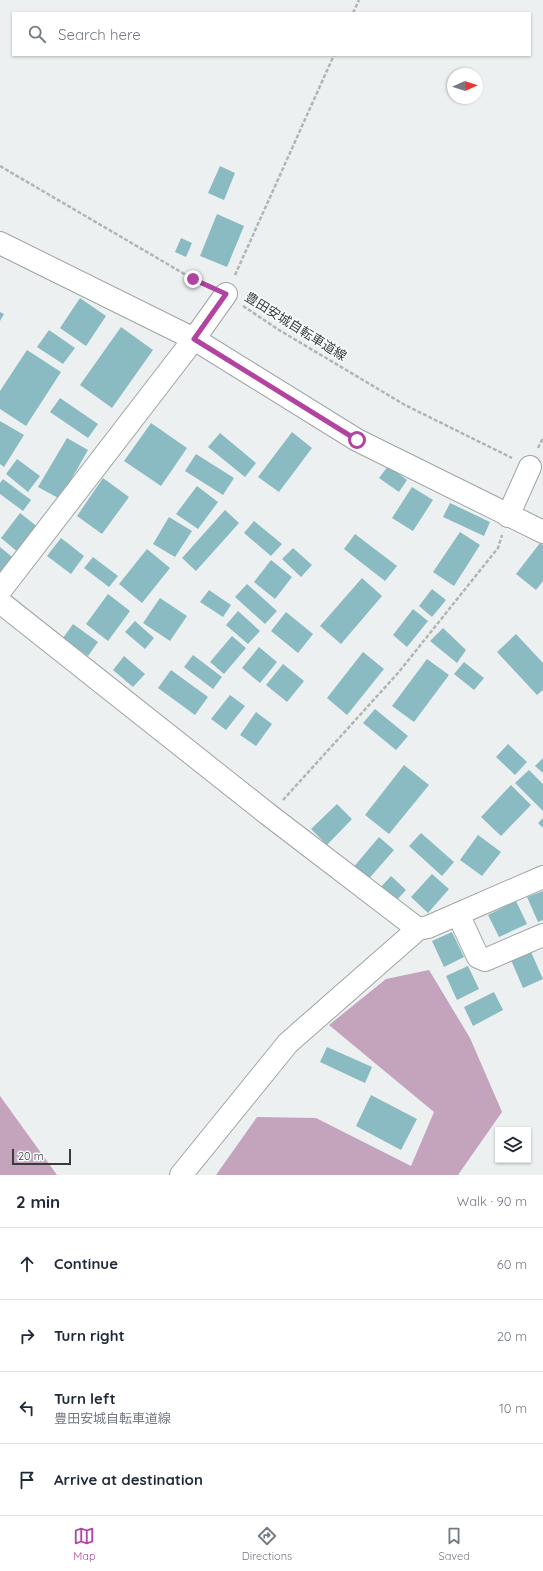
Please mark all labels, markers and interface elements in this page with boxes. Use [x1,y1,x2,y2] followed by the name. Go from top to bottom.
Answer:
[12,12,531,56] search box
[26,23,48,45] icon: search
[58,25,141,44] text: Search here
[447,68,483,104] north arrow
[184,270,202,288] route end
[242,288,350,364] street label: 豊田安城自転車道線
[348,431,366,449] route start
[495,1127,531,1163] map controls
[495,1127,531,1163] button: layers
[12,1147,71,1166] scale bar
[18,1149,44,1163] text: 20 m
[16,1191,60,1212] text: 2 min
[457,1193,527,1209] text: Walk · 90 m
[16,1253,38,1275] icon: ahead
[54,1254,118,1273] text: Continue
[497,1256,527,1272] text: 60 m
[16,1325,38,1347] icon: right
[54,1326,125,1345] text: Turn right
[497,1328,527,1344] text: 20 m
[54,1389,116,1408] text: Turn left
[16,1397,38,1419] icon: left
[499,1400,527,1416] text: 10 m
[54,1410,171,1426] text: 豊田安城自転車道線
[16,1469,38,1491] icon: arrive
[54,1470,203,1489] text: Arrive at destination
[73,1525,96,1563] tab: Map
[242,1525,292,1563] tab: Directions
[438,1525,470,1563] tab: Saved

